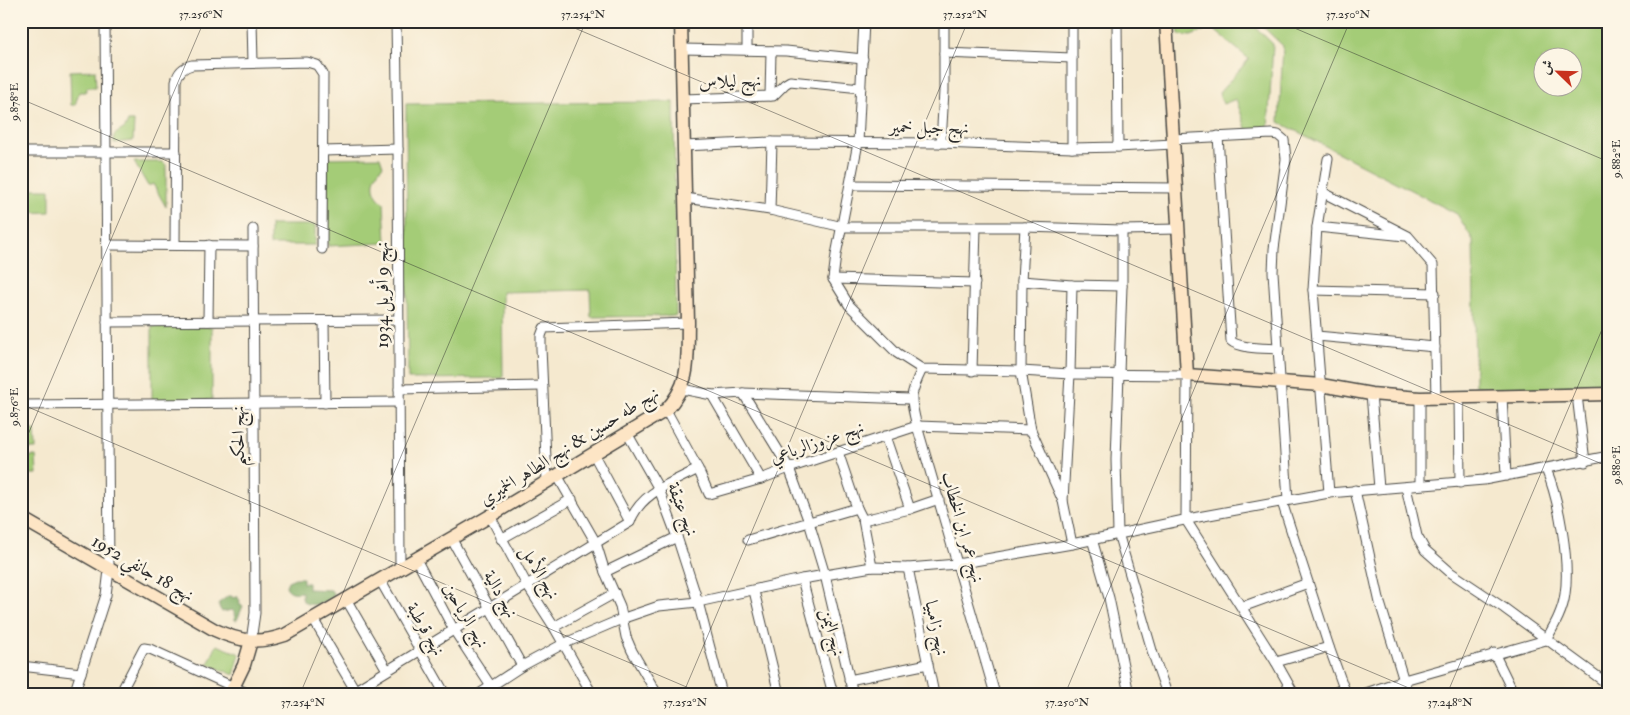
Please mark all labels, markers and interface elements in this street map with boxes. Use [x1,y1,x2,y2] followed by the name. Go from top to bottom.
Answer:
[179,7,223,22] text: 37.256°N
[561,7,606,22] text: 37.254°N
[943,7,988,22] text: 37.252°N
[1326,7,1371,22] text: 37.250°N
[1532,48,1582,98] north arrow
[1536,57,1557,77] text: ش
[698,69,762,98] street label: نهج ليلاس
[7,83,22,122] text: 9.878°E
[887,115,969,144] street label: نهج جبل خمير
[1609,139,1624,179] text: 9.882°E
[369,242,398,348] street label: نهج 9 أفريل 1934
[475,382,665,514] street label: نهج طه حسين & نهج الطاهر الخميري
[7,387,22,427] text: 9.876°E
[227,406,256,466] street label: نهج الحكيم
[767,416,868,473] street label: نهج عزوزالرباعي
[1609,445,1624,485] text: 9.880°E
[932,469,989,587] street label: نهج عمر ابن الخطاب
[658,479,703,541] street label: نهج عتيقة
[84,530,198,612] street label: نهج 18 جانفي 1952
[511,540,566,605] street label: نهج الأمل
[475,566,523,624] street label: نهج دالية
[434,578,494,654] street label: نهج الرياحين
[398,598,450,662] street label: نهج قرطبة
[916,598,954,659] street label: نهج زامبيا
[811,606,850,660] street label: نهج اليمن
[281,695,326,710] text: 37.254°N
[663,695,708,710] text: 37.252°N
[1045,695,1090,710] text: 37.250°N
[1427,695,1473,710] text: 37.248°N

